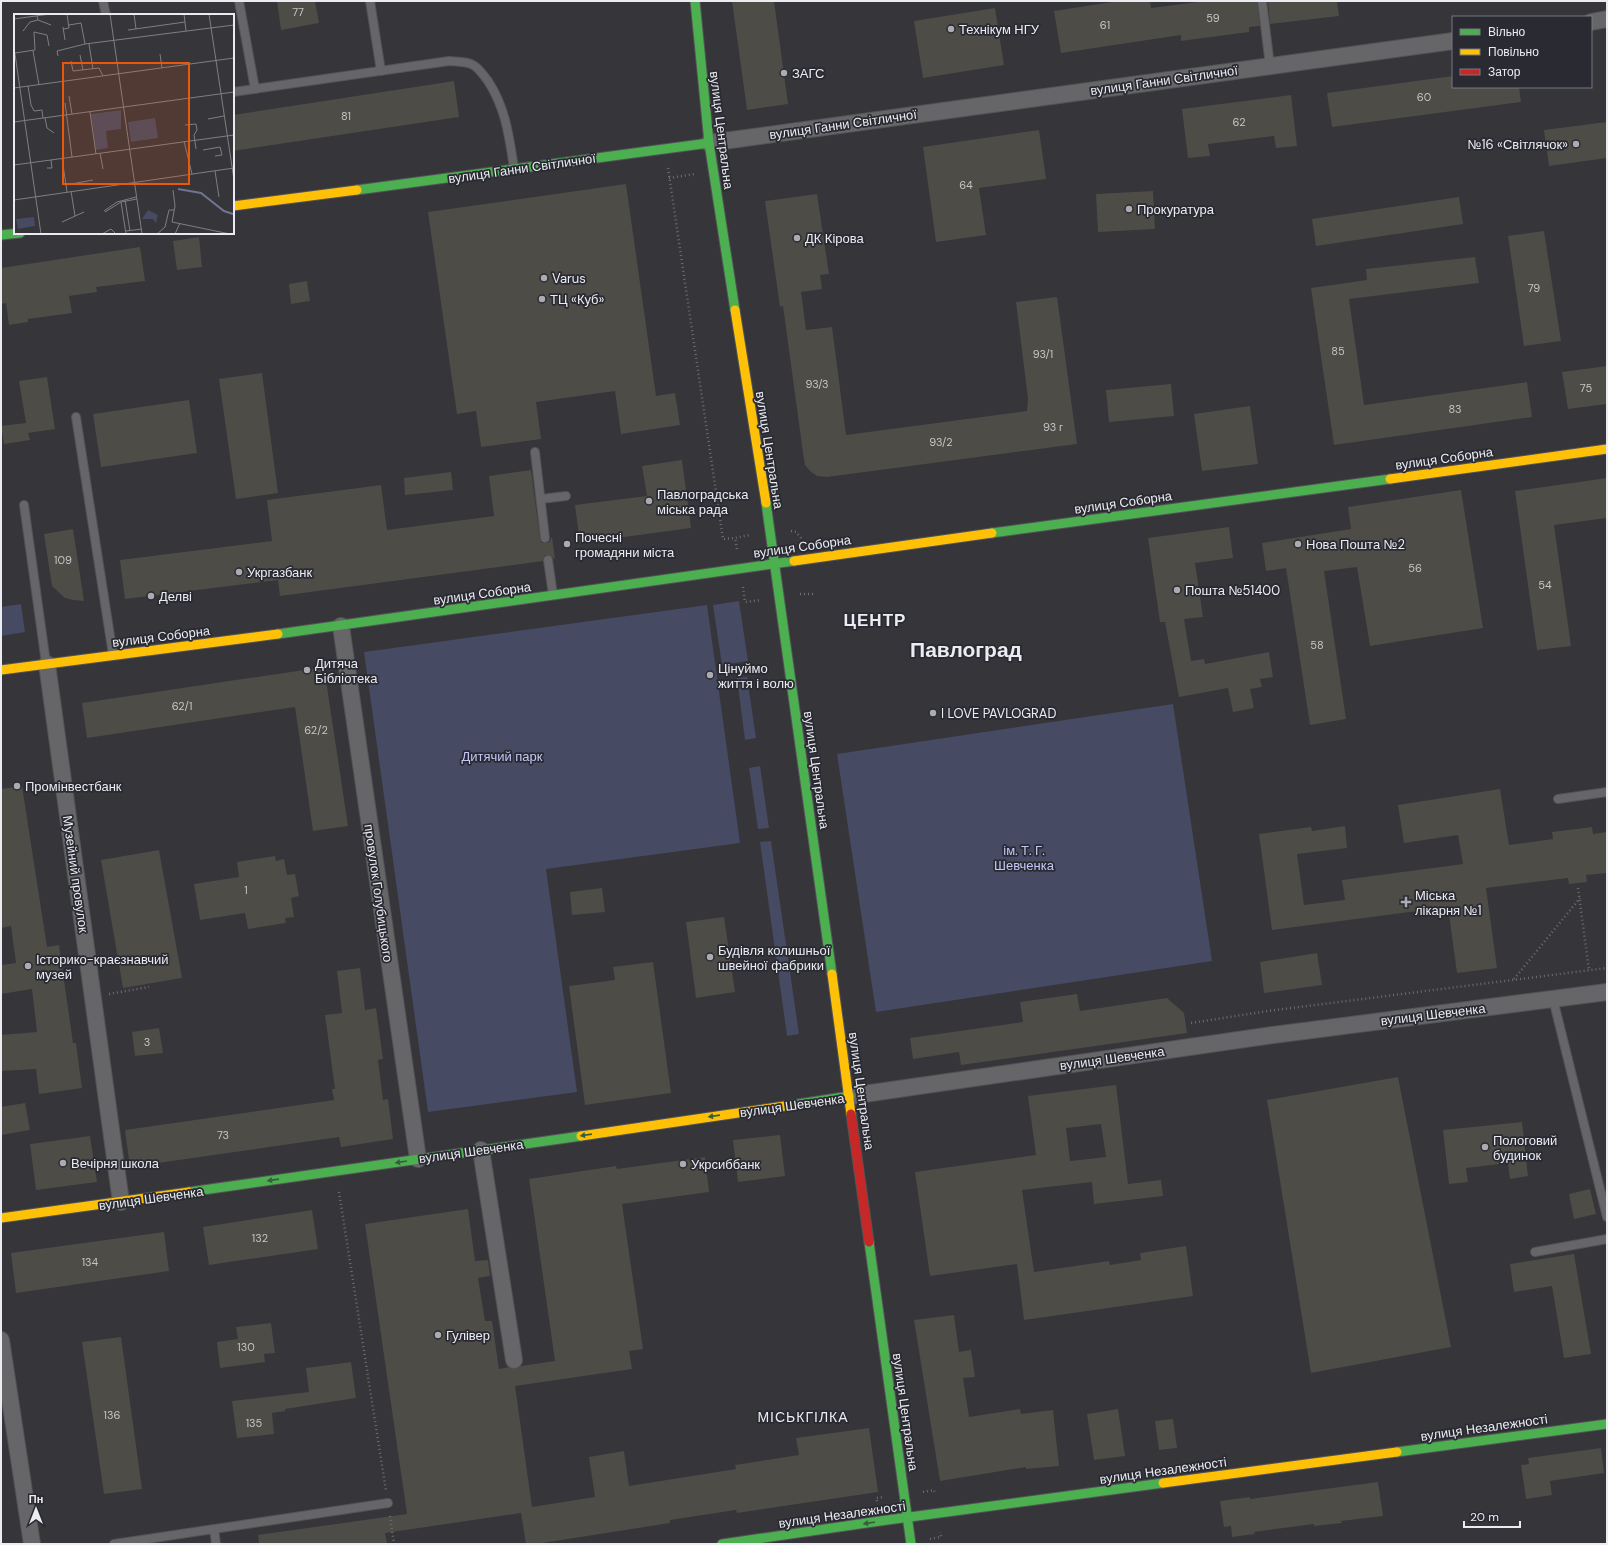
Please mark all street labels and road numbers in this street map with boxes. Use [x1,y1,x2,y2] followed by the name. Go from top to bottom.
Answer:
[1089,62,1239,99] street label: вулиця Ганни Світличної
[706,70,737,191] street label: вулиця Центральна
[768,106,918,143] street label: вулиця Ганни Світличної
[447,150,597,187] street label: вулиця Ганни Світличної
[752,390,787,511] street label: вулиця Центральна
[1394,443,1495,474] street label: вулиця Соборна
[1073,487,1174,518] street label: вулиця Соборна
[752,531,853,562] street label: вулиця Соборна
[432,578,533,609] street label: вулиця Соборна
[111,622,212,651] street label: вулиця Соборна
[800,710,833,831] street label: вулиця Центральна
[59,814,92,934] street label: Музейний провулок
[360,823,397,963] street label: провулок Голубицького
[1380,1000,1487,1029] street label: вулиця Шевченка
[845,1031,878,1152] street label: вулиця Центральна
[1059,1043,1166,1074] street label: вулиця Шевченка
[739,1090,846,1121] street label: вулиця Шевченка
[418,1136,525,1167] street label: вулиця Шевченка
[98,1183,205,1214] street label: вулиця Шевченка
[889,1352,922,1473] street label: вулиця Центральна
[1419,1410,1549,1445] street label: вулиця Незалежності
[1098,1453,1228,1488] street label: вулиця Незалежності
[777,1497,907,1532] street label: вулиця Незалежності

